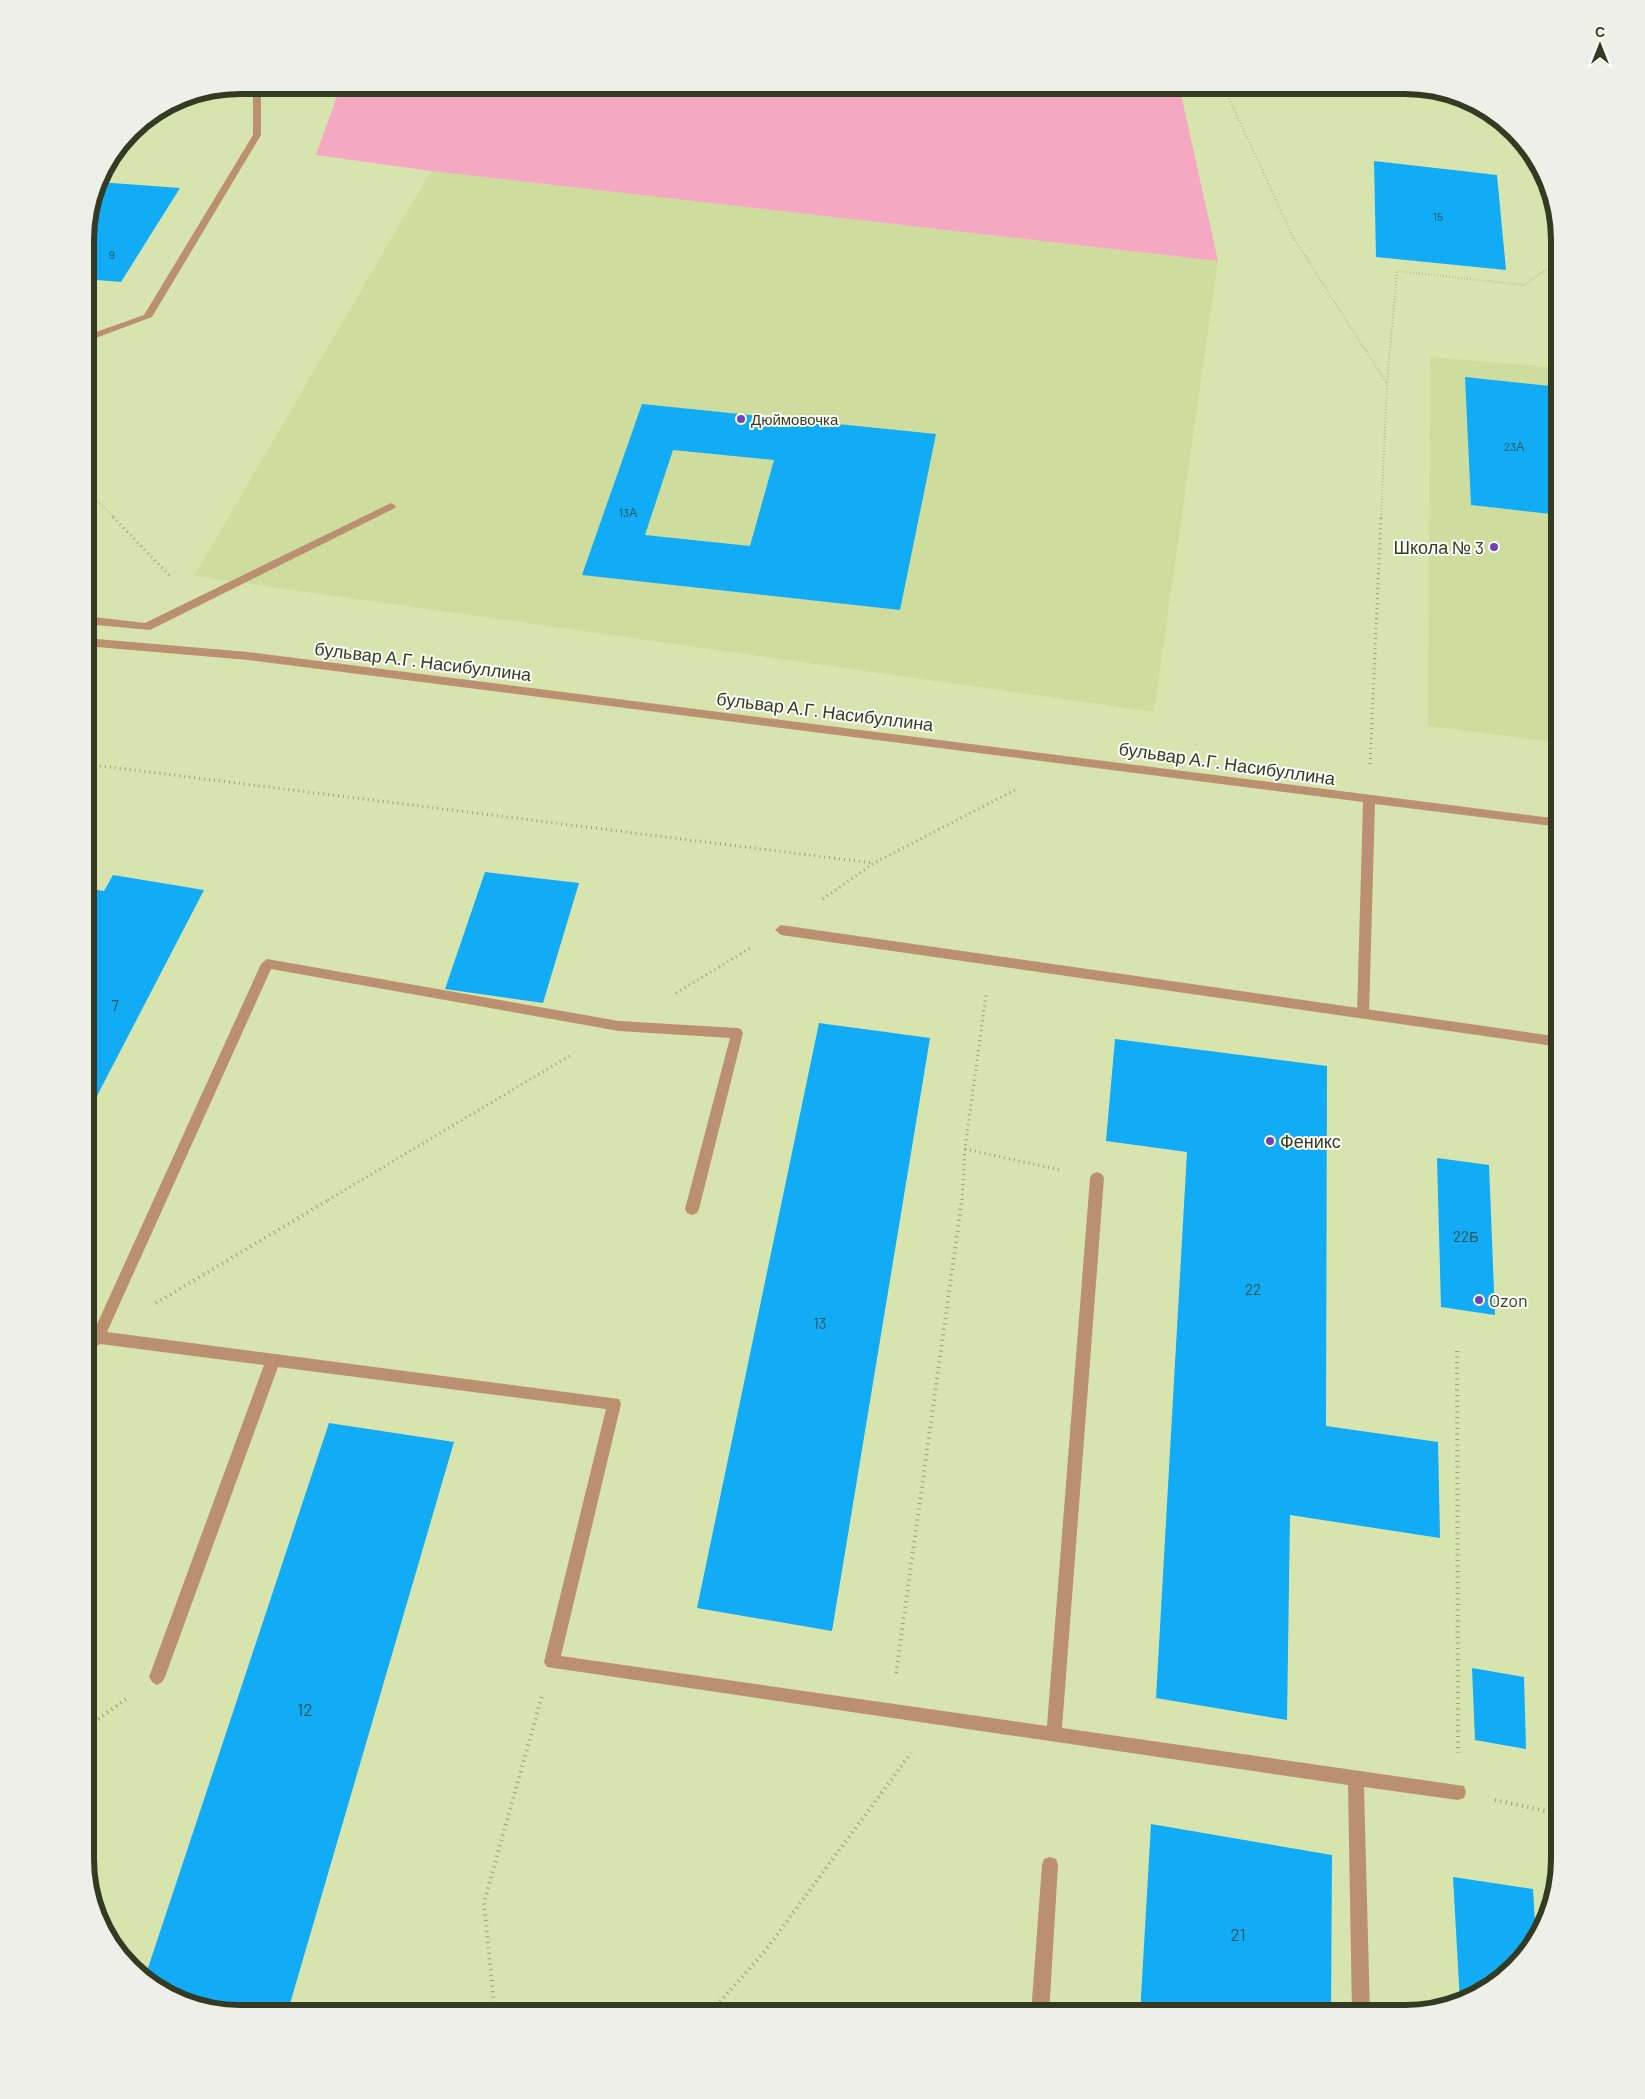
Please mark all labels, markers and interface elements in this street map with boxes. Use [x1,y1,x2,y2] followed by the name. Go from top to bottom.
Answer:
[1575,20,1625,70] north arrow
[1595,23,1605,40] text: С
[1433,209,1443,223] house number: 15
[109,247,115,261] house number: 9
[751,410,839,428] place label: Дюймовочка
[735,413,747,425] marker: Дюймовочка
[1504,439,1524,453] house number: 23А
[619,505,637,519] house number: 13А
[1394,536,1484,558] place label: Школа № 3
[1488,541,1500,553] marker: Школа № 3
[313,637,534,685] street label: бульвар А.Г. Насибуллина
[715,687,936,735] street label: бульвар А.Г. Насибуллина
[1117,737,1338,789] street label: бульвар А.Г. Насибуллина
[111,996,119,1014] house number: 7
[1280,1130,1341,1152] place label: Феникс
[1264,1135,1276,1147] marker: Феникс
[1453,1227,1479,1245] house number: 22Б
[1245,1280,1261,1298] house number: 22
[1489,1289,1528,1311] place label: Ozon
[1473,1294,1485,1306] marker: Ozon
[814,1314,826,1332] house number: 13
[297,1698,313,1720] house number: 12
[1230,1923,1246,1945] house number: 21

